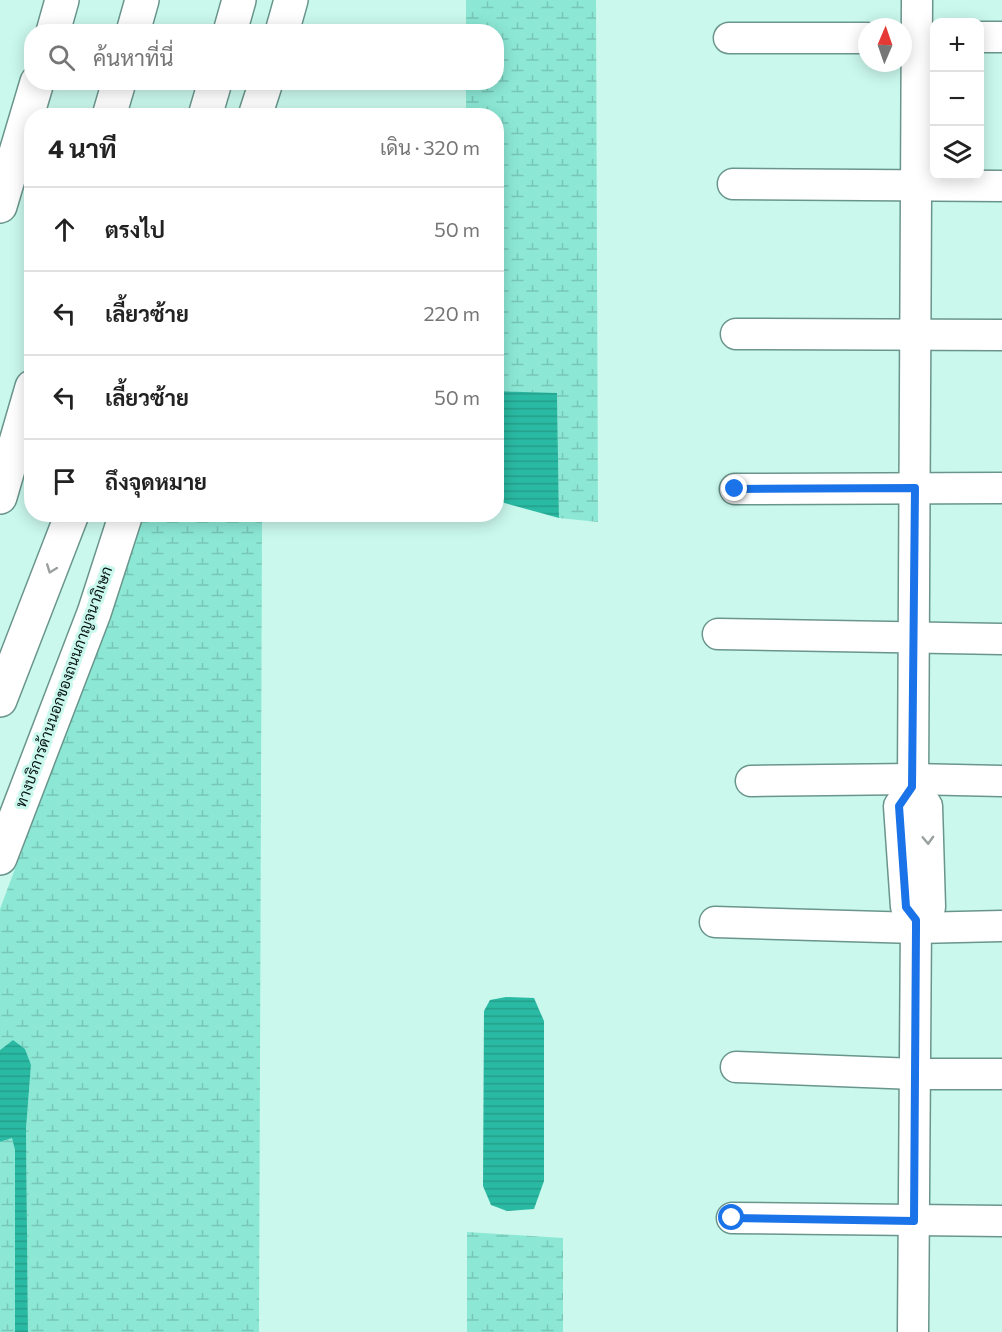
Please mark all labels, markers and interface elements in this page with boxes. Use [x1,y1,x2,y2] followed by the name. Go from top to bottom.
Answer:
[858,18,912,72] north arrow
[930,18,984,180] map controls
[930,18,984,72] button: +
[24,24,504,90] search box
[45,41,78,74] icon: search
[93,44,173,71] text: ค้นหาที่นี่
[930,72,984,126] button: −
[930,126,984,180] button: layers
[48,132,117,163] text: 4 นาที
[380,135,480,159] text: เดิน · 320 m
[48,213,81,246] icon: ahead
[105,216,165,243] text: ตรงไป
[434,217,480,241] text: 50 m
[48,297,81,330] icon: left
[105,300,189,327] text: เลี้ยวซ้าย
[424,301,480,325] text: 220 m
[48,381,81,414] icon: left
[105,384,189,411] text: เลี้ยวซ้าย
[434,385,480,409] text: 50 m
[48,465,81,498] icon: arrive
[105,468,207,495] text: ถึงจุดหมาย
[721,475,747,501] route end
[45,563,58,574] one-way arrow
[11,564,116,810] street label: ทางบริการด้านนอกของถนนกาญจนาภิเษก
[921,836,934,845] one-way arrow
[718,1204,744,1230] route start

